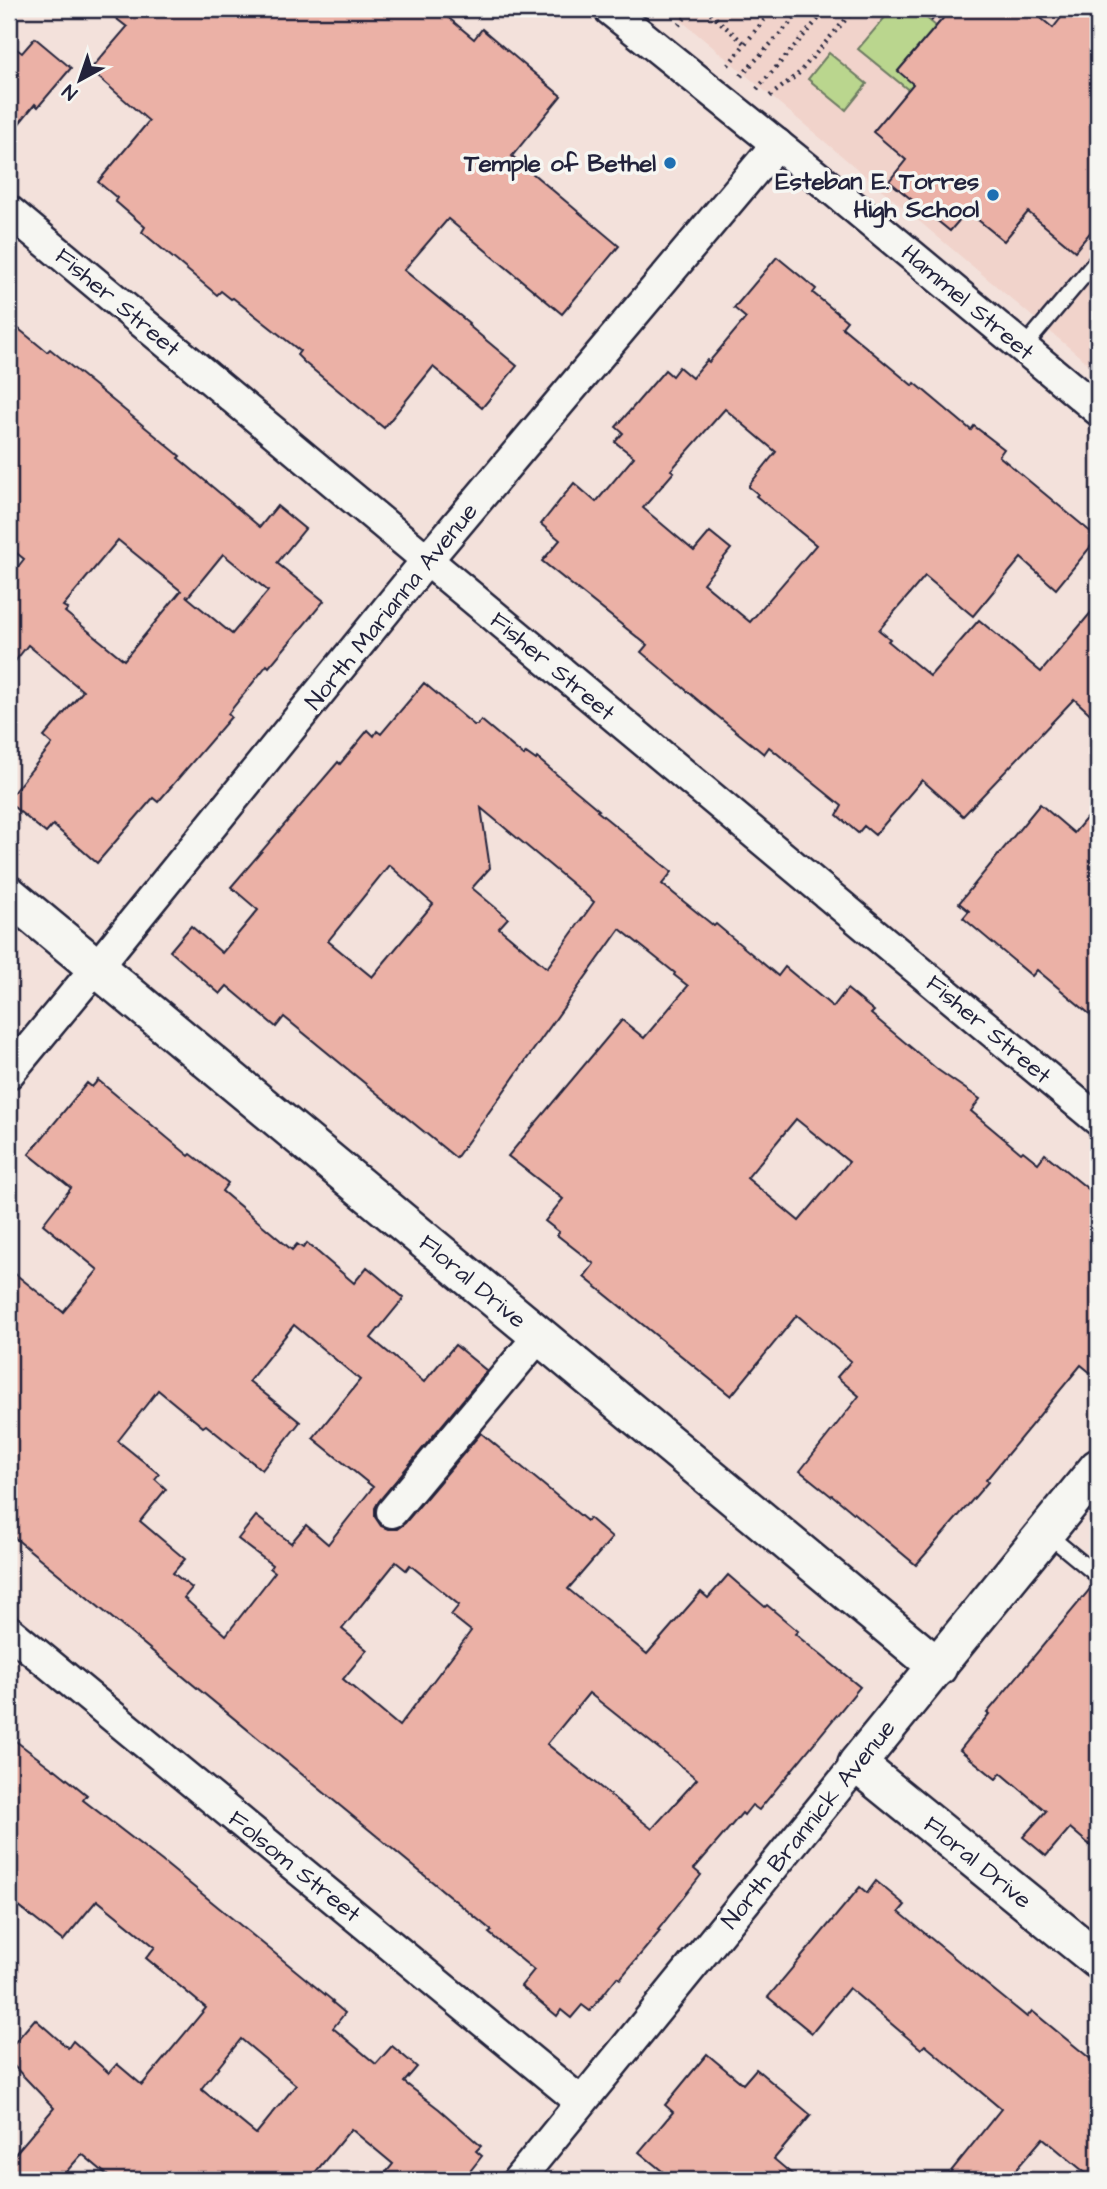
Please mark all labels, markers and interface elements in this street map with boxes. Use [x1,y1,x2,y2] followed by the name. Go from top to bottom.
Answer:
[46,46,116,116] north arrow
[57,78,83,106] text: N
[463,147,656,181] place label: Temple of Bethel
[662,155,678,171] marker: Temple of Bethel
[776,165,979,228] place label: Esteban E. Torres High School
[985,187,1001,203] marker: Esteban E. Torres High School
[893,237,1042,369] street label: Hammel Street
[47,240,188,365] street label: Fisher Street
[297,496,486,718] street label: North Marianna Avenue
[482,604,623,729] street label: Fisher Street
[918,967,1059,1092] street label: Fisher Street
[411,1227,533,1337] street label: Floral Drive
[714,1713,904,1937] street label: North Brannick Avenue
[221,1803,368,1931] street label: Folsom Street
[916,1808,1039,1917] street label: Floral Drive

